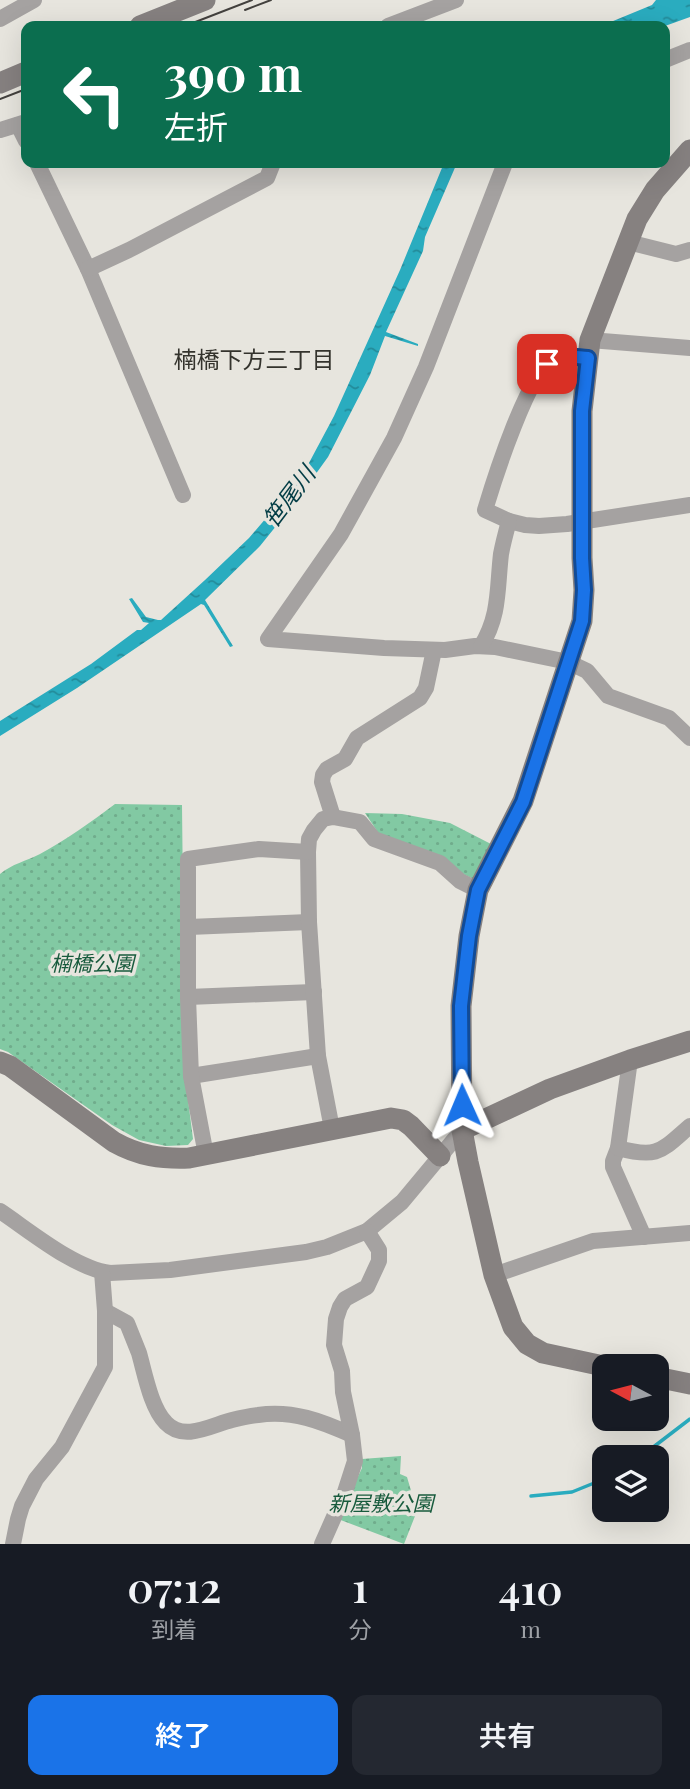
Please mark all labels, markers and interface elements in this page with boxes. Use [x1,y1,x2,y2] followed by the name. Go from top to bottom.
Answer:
[164,39,302,104] text: 390 m
[49,49,140,140] icon: left
[164,104,228,147] text: 左折
[517,334,577,394] pin
[174,343,335,374] district label: 楠橋下方三丁目
[528,345,566,383] icon: arrive
[255,457,323,533] water label: 笹尾川
[50,948,137,976] park label: 楠橋公園
[425,1068,499,1142] position arrow
[592,1354,668,1432] north arrow
[592,1354,669,1522] map controls
[592,1445,669,1522] button: layers
[329,1488,436,1516] park label: 新屋敷公園
[127,1558,221,1614] text: 07:12
[352,1558,368,1614] text: 1
[499,1560,563,1616] text: 410
[151,1613,197,1644] text: 到着
[348,1613,371,1644] text: 分
[521,1613,541,1644] text: m
[28,1695,338,1775] button: 終了
[352,1695,662,1775] button: 共有

